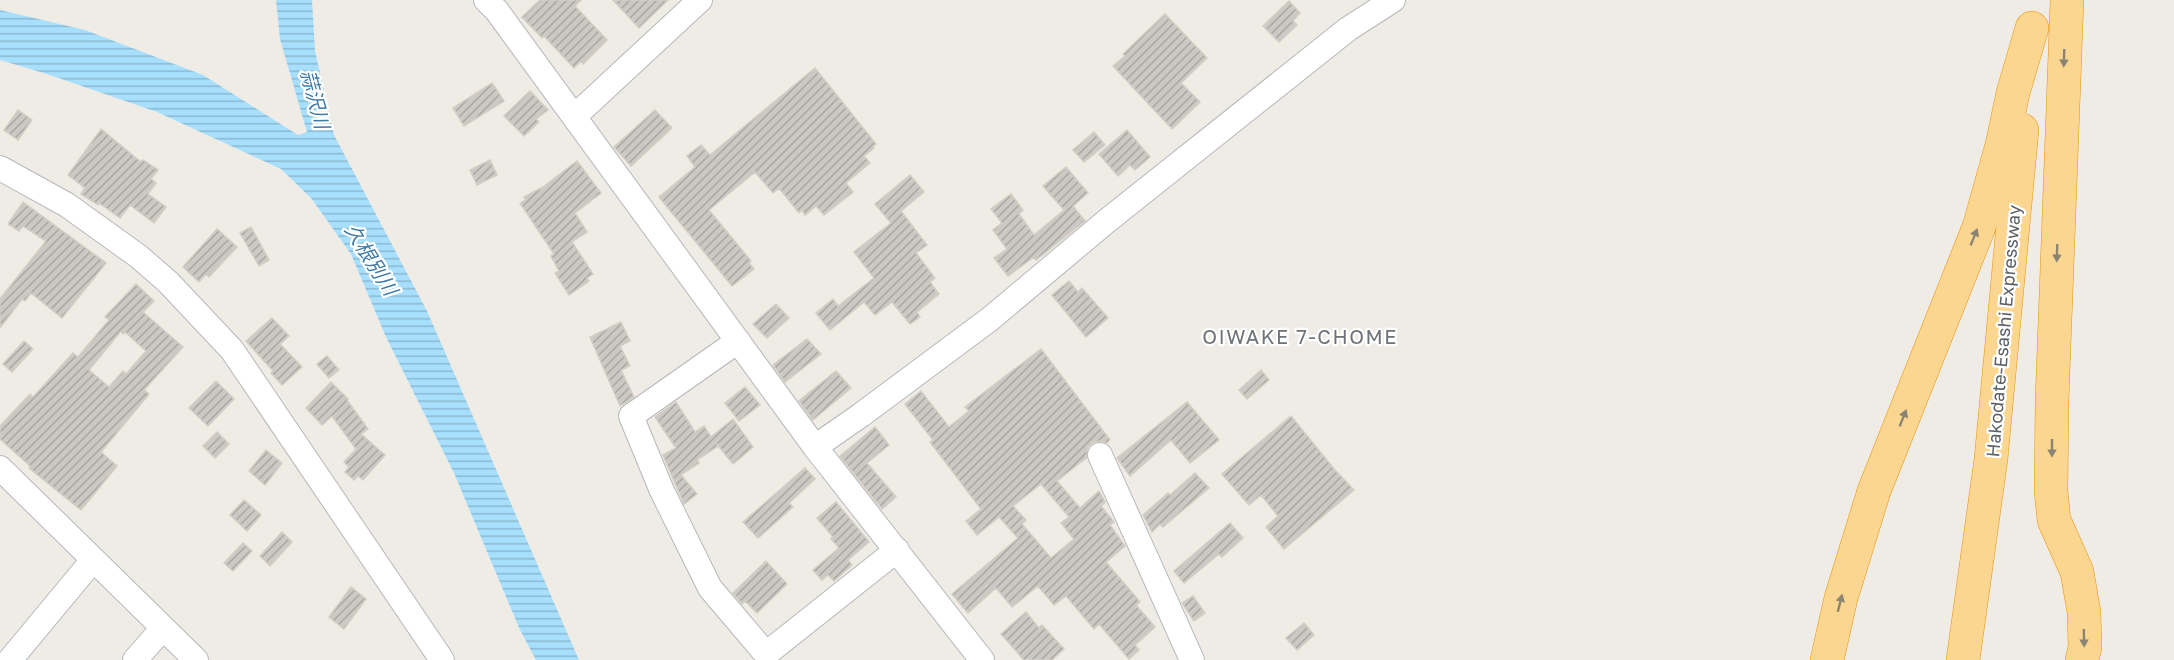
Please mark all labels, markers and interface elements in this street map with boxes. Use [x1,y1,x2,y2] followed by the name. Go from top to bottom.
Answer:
[2060,49,2069,68] one-way arrow
[297,67,336,133] water label: 蒜沢川
[1981,204,2025,458] street label: Hakodate-Esashi Expressway
[341,219,404,301] water label: 久根別川
[1970,228,1980,246] one-way arrow
[2052,244,2062,263] one-way arrow
[1202,324,1398,348] district label: OIWAKE 7-CHOME
[1898,409,1908,427] one-way arrow
[2047,439,2057,458] one-way arrow
[1836,594,1846,612] one-way arrow
[2080,628,2089,647] one-way arrow

